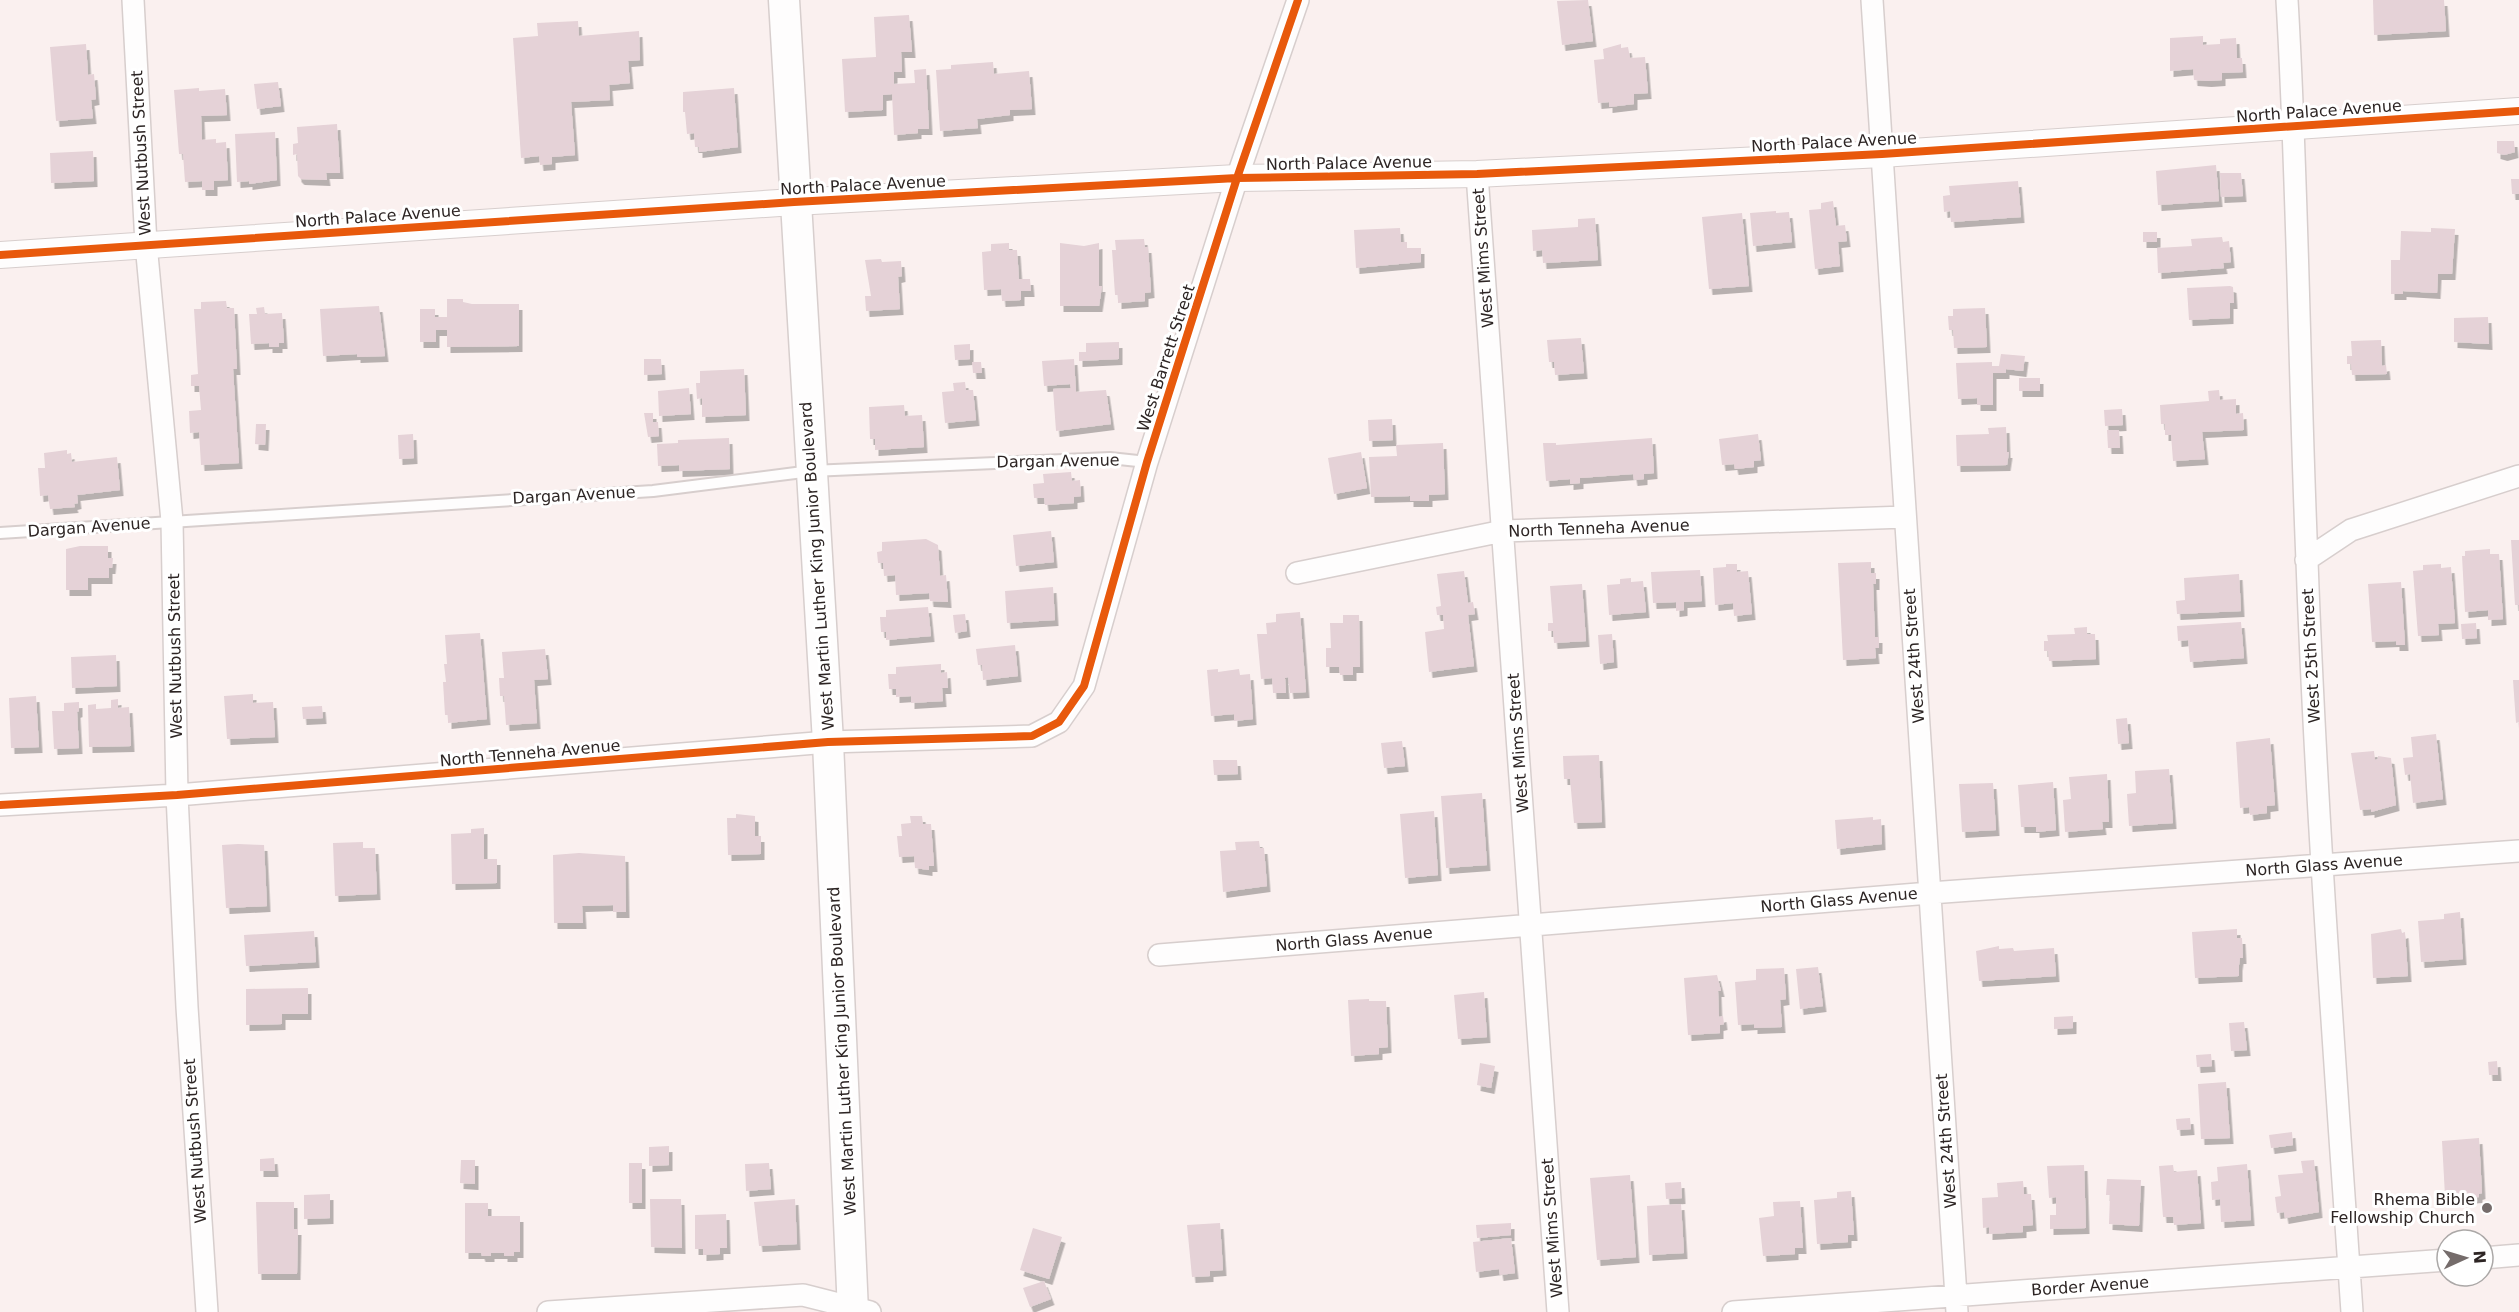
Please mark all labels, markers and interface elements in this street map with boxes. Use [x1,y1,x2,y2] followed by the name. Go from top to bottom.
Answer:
[127,70,155,236] street label: West Nutbush Street
[2236,96,2402,126] street label: North Palace Avenue
[1751,128,1917,156] street label: North Palace Avenue
[1266,152,1432,174] street label: North Palace Avenue
[780,171,946,199] street label: North Palace Avenue
[1469,187,1497,329] street label: West Mims Street
[295,201,461,231] street label: North Palace Avenue
[1133,282,1199,434] street label: West Barrett Street
[796,401,838,731] street label: West Martin Luther King Junior Boulevard
[996,450,1120,472] street label: Dargan Avenue
[512,482,636,508] street label: Dargan Avenue
[27,513,151,541] street label: Dargan Avenue
[1508,515,1690,541] street label: North Tenneha Avenue
[164,573,186,739] street label: West Nutbush Street
[1900,588,1928,724] street label: West 24th Street
[2298,588,2324,724] street label: West 25th Street
[1504,672,1532,814] street label: West Mims Street
[439,736,621,770] street label: North Tenneha Avenue
[2245,850,2403,880] street label: North Glass Avenue
[1760,884,1918,916] street label: North Glass Avenue
[824,886,860,1216] street label: West Martin Luther King Junior Boulevard
[1275,923,1433,955] street label: North Glass Avenue
[180,1058,210,1224] street label: West Nutbush Street
[1932,1073,1960,1209] street label: West 24th Street
[1538,1157,1566,1299] street label: West Mims Street
[2330,1190,2475,1227] place label: Rhema Bible Fellowship Church
[2480,1201,2494,1215] marker: Rhema Bible Fellowship Church
[2435,1228,2495,1288] north arrow
[2470,1250,2489,1264] text: N
[2030,1272,2150,1300] street label: Border Avenue

